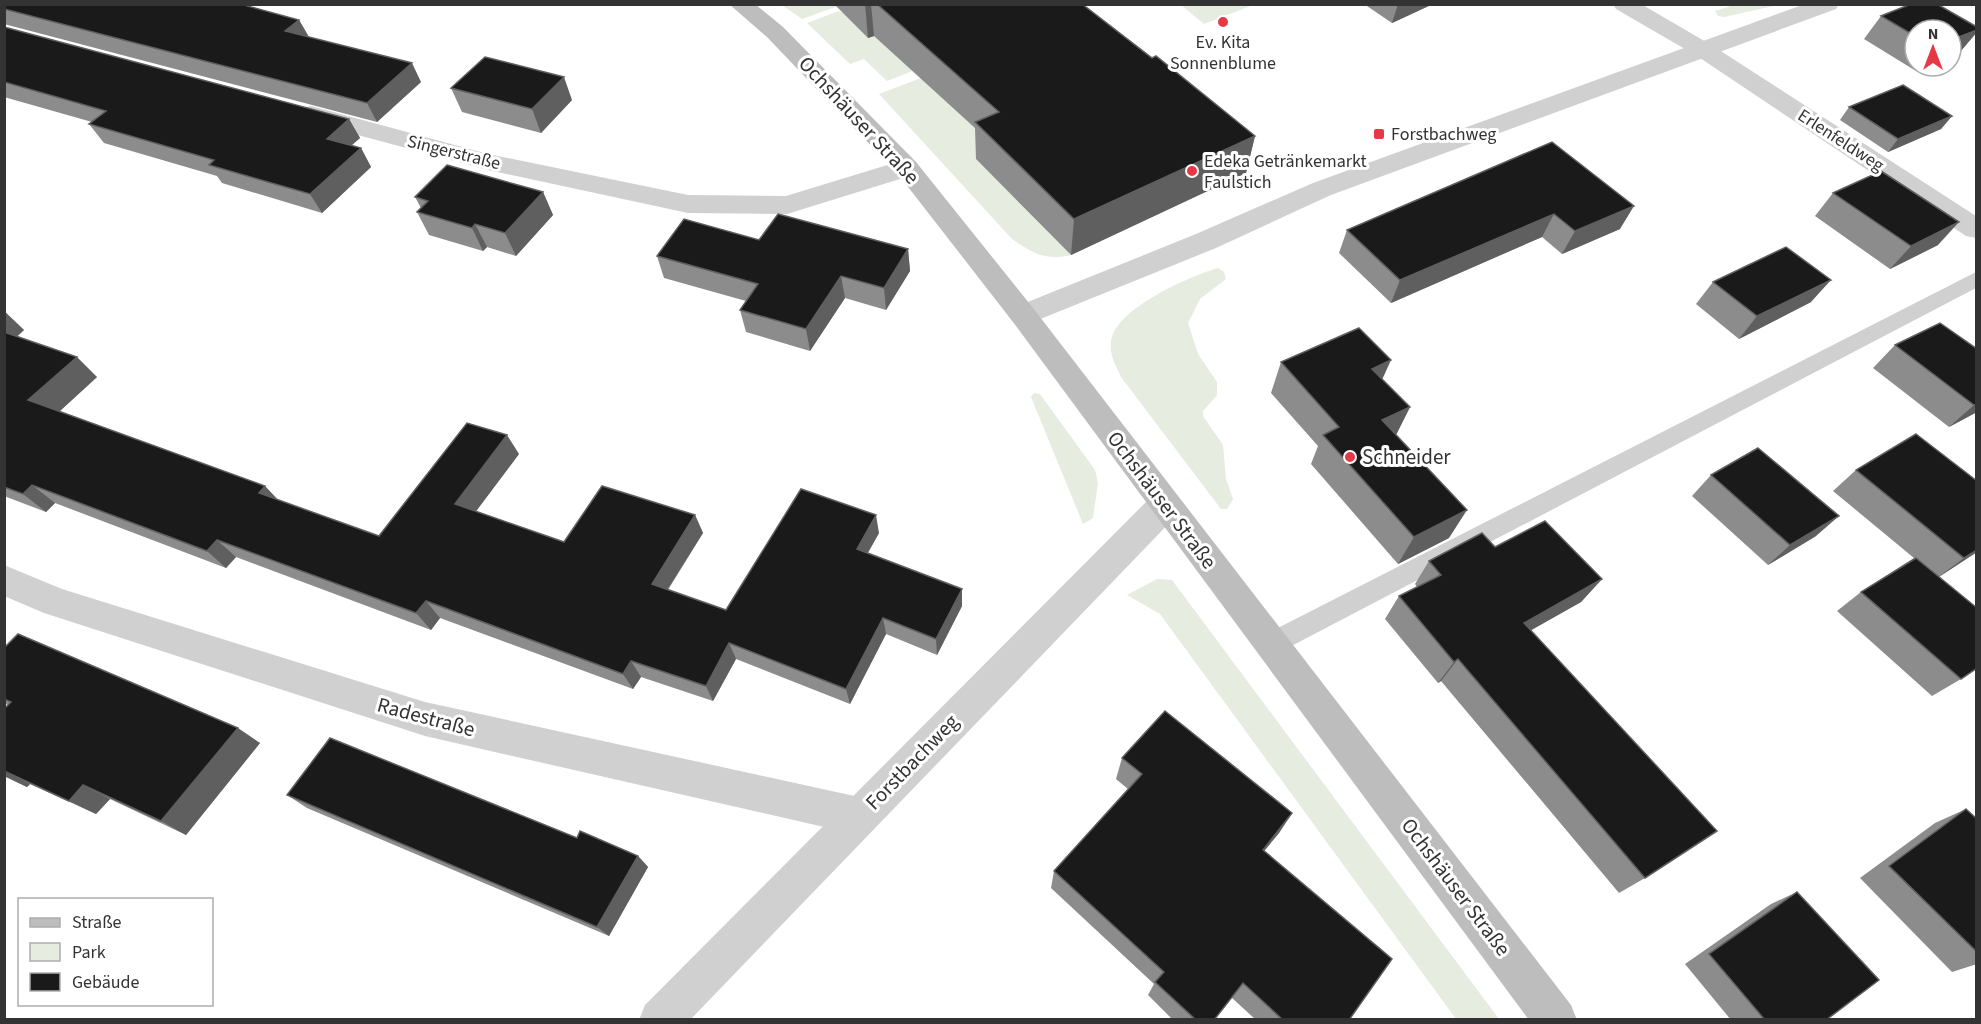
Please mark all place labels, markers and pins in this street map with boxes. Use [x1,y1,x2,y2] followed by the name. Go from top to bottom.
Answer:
[1216,15,1230,29] marker: Ev. Kita Sonnenblume
[1170,30,1276,76] place label: Ev. Kita Sonnenblume
[1391,122,1496,147] place label: Forstbachweg
[1372,127,1386,141] marker: Forstbachweg
[1204,149,1367,195] place label: Edeka Getränkemarkt Faulstich
[1185,164,1199,178] marker: Edeka Getränkemarkt Faulstich
[1362,442,1451,472] place label: Schneider
[1343,450,1357,464] marker: Schneider

